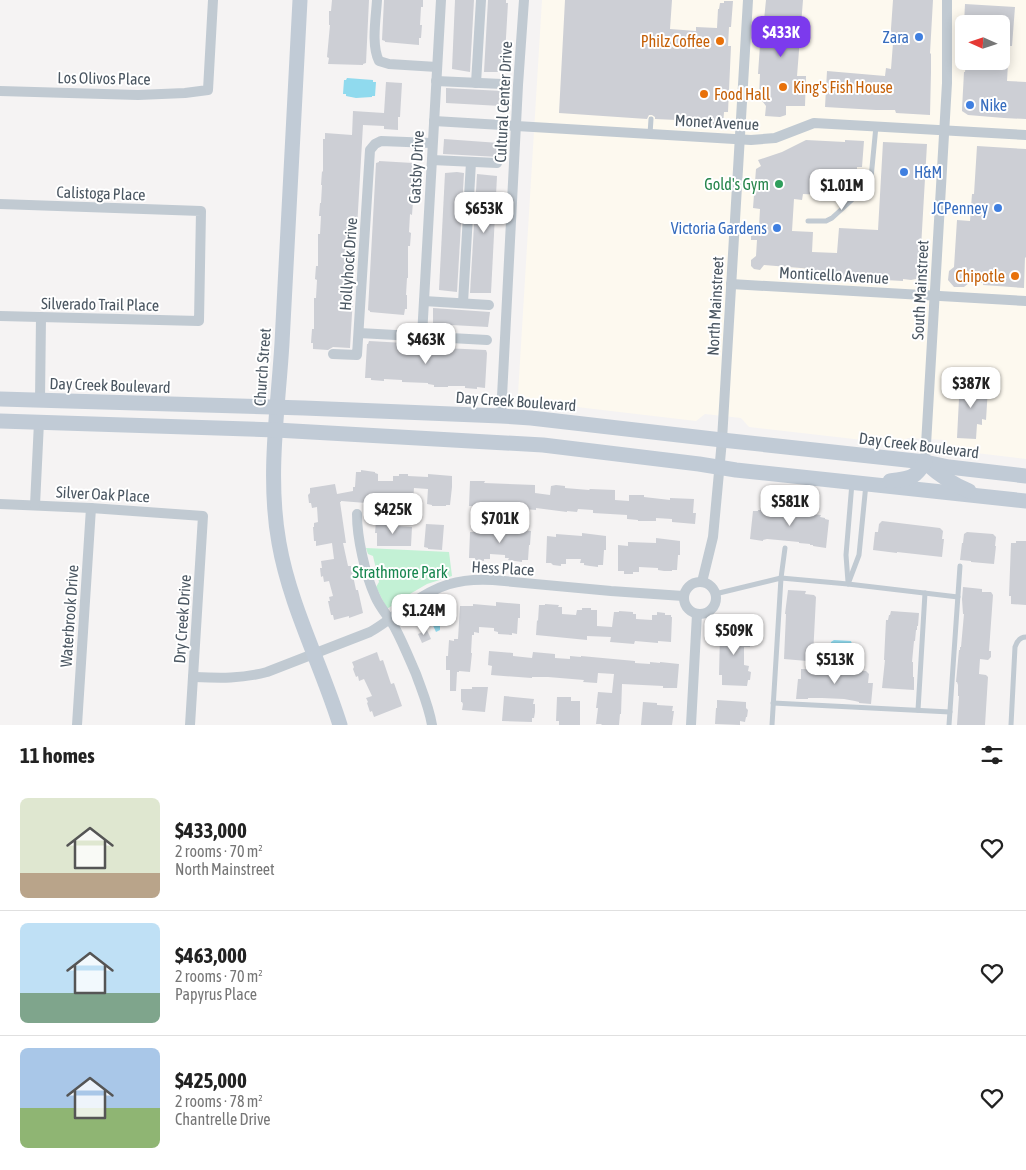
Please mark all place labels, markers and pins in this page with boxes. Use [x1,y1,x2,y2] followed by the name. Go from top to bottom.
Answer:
[746,15,816,58] pin: $433K
[883,28,909,46] place label: Zara
[913,31,925,43] marker: Zara
[641,32,710,50] place label: Philz Coffee
[714,35,726,47] marker: Philz Coffee
[793,78,893,97] place label: King's Fish House
[777,81,789,93] marker: King's Fish House
[714,85,771,103] place label: Food Hall
[698,88,710,100] marker: Food Hall
[980,96,1007,114] place label: Nike
[964,99,976,111] marker: Nike
[914,163,942,181] place label: H&M
[898,166,910,178] marker: H&M
[801,168,883,211] pin: $1.01M
[704,175,769,194] place label: Gold's Gym
[773,178,785,190] marker: Gold's Gym
[449,192,519,234] pin: $653K
[932,199,988,218] place label: JCPenney
[992,202,1004,214] marker: JCPenney
[671,219,767,237] place label: Victoria Gardens
[771,222,783,234] marker: Victoria Gardens
[955,267,1005,286] place label: Chipotle
[1009,270,1021,282] marker: Chipotle
[391,322,461,365] pin: $463K
[936,366,1006,409] pin: $387K
[755,484,825,527] pin: $581K
[358,492,428,535] pin: $425K
[465,502,535,544] pin: $701K
[383,594,465,636] pin: $1.24M
[699,614,769,656] pin: $509K
[800,642,870,685] pin: $513K

